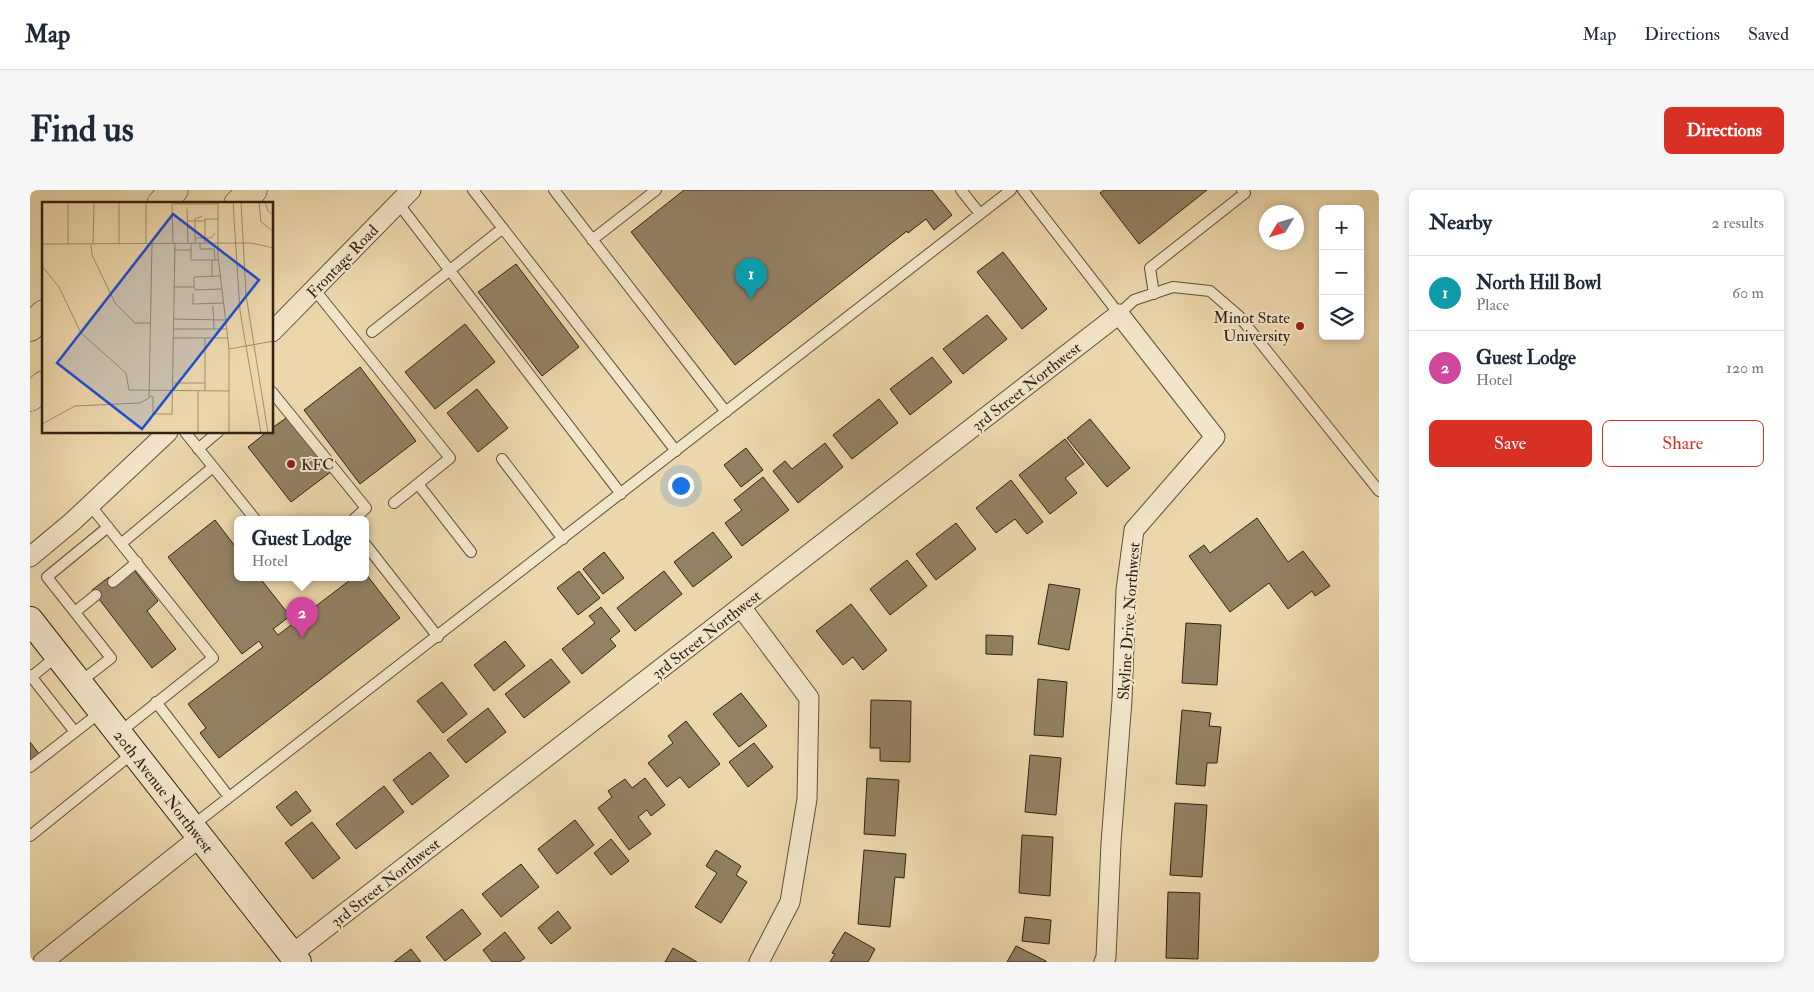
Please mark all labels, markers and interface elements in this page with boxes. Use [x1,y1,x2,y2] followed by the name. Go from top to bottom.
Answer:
[25,19,70,50] text: Map
[1583,23,1616,46] text: Map
[1644,23,1720,46] text: Directions
[1748,23,1789,46] text: Saved
[1664,107,1784,154] button: Directions
[30,108,134,152] text: Find us
[42,202,274,434] inset map
[1259,205,1304,250] north arrow
[1319,205,1364,340] map controls
[1319,205,1364,250] button: +
[1429,209,1492,236] text: Nearby
[1711,213,1764,233] text: 2 results
[303,221,383,303] street label: Frontage Road
[1319,250,1364,295] button: −
[735,258,767,299] pin: 1
[1476,271,1601,295] text: North Hill Bowl
[1442,283,1448,303] text: 1
[1732,283,1764,303] text: 60 m
[1319,295,1364,340] button: layers
[1476,295,1509,315] text: Place
[1213,308,1291,346] place label: Minot State University
[1294,320,1306,332] marker: Minot State University
[968,338,1085,436] street label: 3rd Street Northwest
[1476,346,1576,370] text: Guest Lodge
[1441,358,1449,378] text: 2
[1726,358,1764,378] text: 120 m
[1476,370,1513,390] text: Hotel
[1429,420,1592,467] button: Save
[1602,420,1764,467] button: Share
[301,455,334,475] place label: KFC
[285,458,297,470] marker: KFC
[668,473,694,499] your location
[234,516,369,581] popup
[251,527,352,551] text: Guest Lodge
[1114,541,1144,701] street label: Skyline Drive Northwest
[251,551,288,571] text: Hotel
[648,586,765,684] street label: 3rd Street Northwest
[286,597,318,638] pin: 2
[109,726,218,857] street label: 20th Avenue Northwest
[327,834,444,932] street label: 3rd Street Northwest

